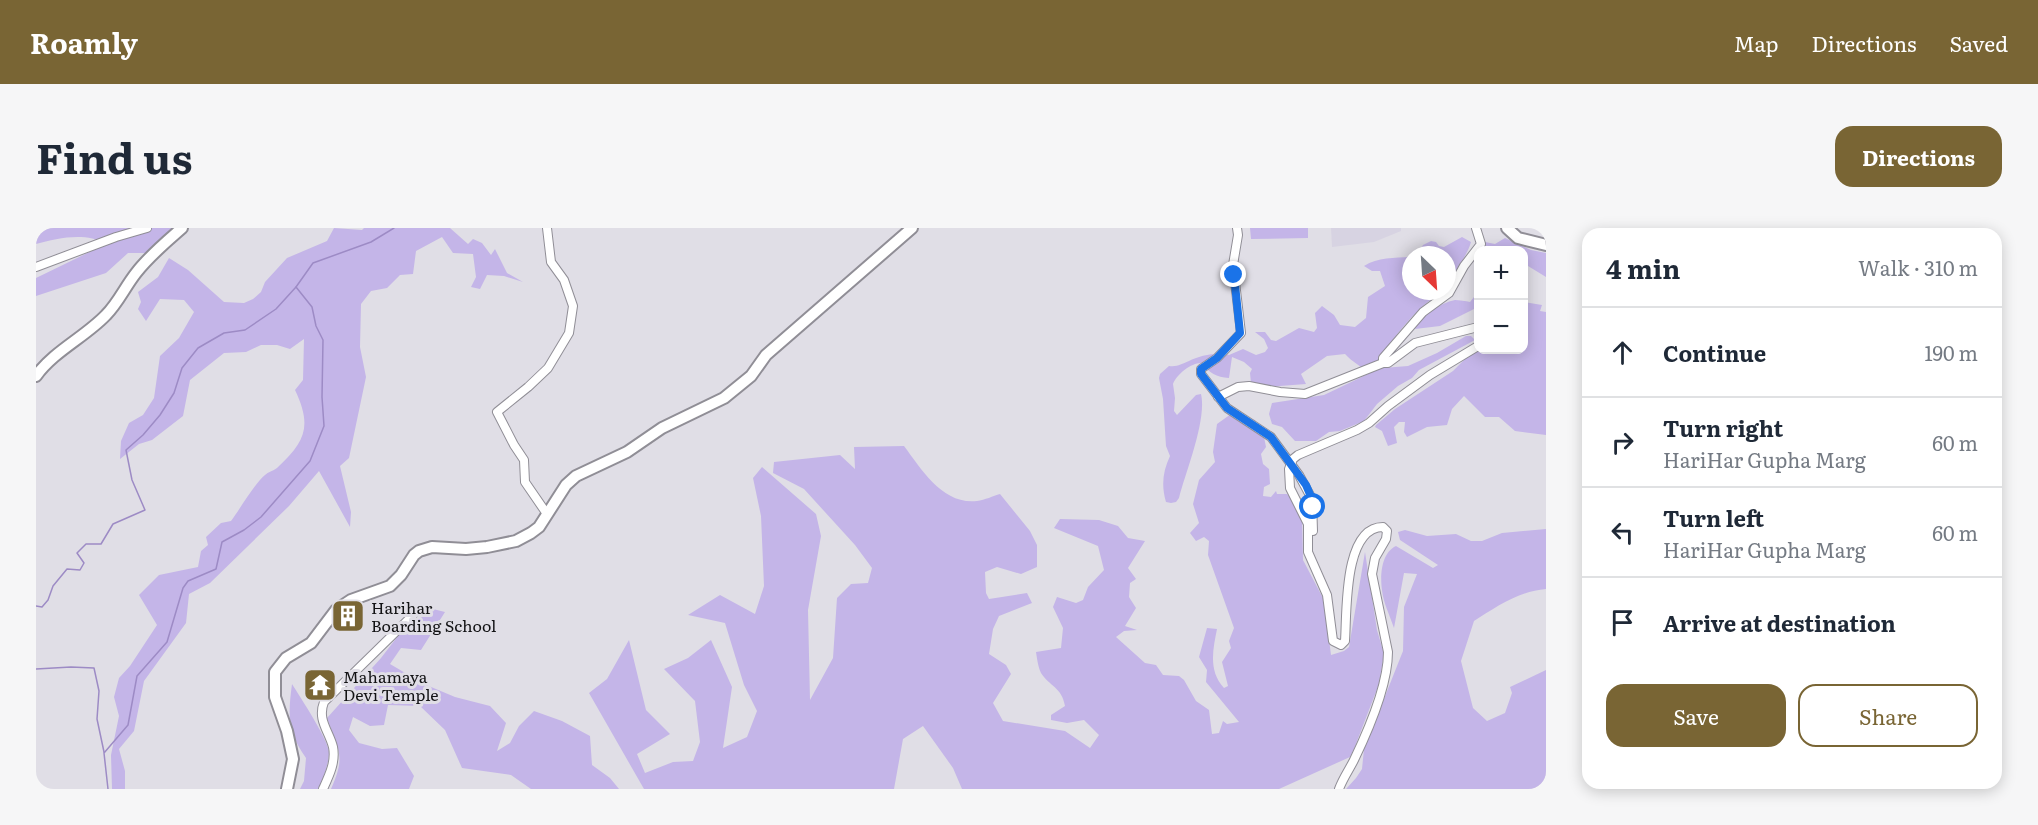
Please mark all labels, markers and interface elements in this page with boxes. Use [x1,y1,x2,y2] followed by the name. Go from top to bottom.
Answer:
[30,21,138,63] text: Roamly
[1734,27,1779,58] text: Map
[1812,27,1917,58] text: Directions
[1950,27,2008,58] text: Saved
[36,125,193,187] text: Find us
[1835,126,2002,187] button: Directions
[1402,246,1456,300] north arrow
[1474,246,1528,354] map controls
[1474,246,1528,300] button: +
[1606,248,1680,287] text: 4 min
[1858,252,1978,282] text: Walk · 310 m
[1220,261,1246,287] route end
[1474,300,1528,354] button: −
[1606,336,1639,369] icon: ahead
[1663,336,1766,369] text: Continue
[1924,337,1978,367] text: 190 m
[1663,411,1783,444] text: Turn right
[1606,426,1639,459] icon: right
[1932,427,1978,457] text: 60 m
[1663,444,1866,474] text: HariHar Gupha Marg
[1299,493,1325,519] route start
[1663,501,1764,534] text: Turn left
[1606,516,1639,549] icon: left
[1932,517,1978,547] text: 60 m
[1663,534,1866,564] text: HariHar Gupha Marg
[371,595,496,637] place label: Harihar Boarding School
[330,598,366,634] building icon: Harihar Boarding School
[1606,606,1639,639] icon: arrive
[1663,606,1896,639] text: Arrive at destination
[343,664,439,706] place label: Mahamaya Devi Temple
[302,667,338,703] temple icon: Mahamaya Devi Temple
[1606,684,1786,747] button: Save
[1798,684,1978,747] button: Share

